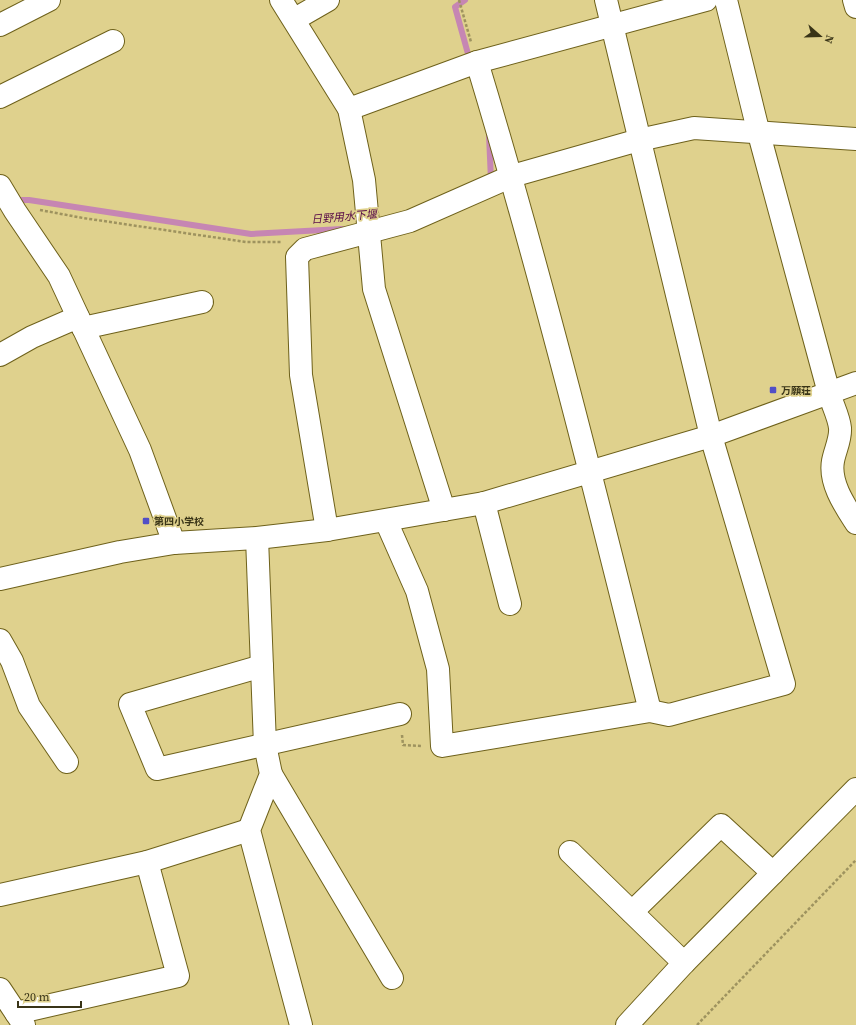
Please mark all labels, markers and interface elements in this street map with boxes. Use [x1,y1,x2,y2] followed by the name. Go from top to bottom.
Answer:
[800,16,840,56] north arrow
[821,33,837,46] text: N
[310,206,380,227] water label: 日野用水下堰
[781,384,811,397] place label: 万願荘
[768,385,778,395] marker: 万願荘
[154,515,204,528] place label: 第四小学校
[141,516,151,526] marker: 第四小学校
[18,983,81,1009] scale bar
[24,989,50,1005] text: 20 m

